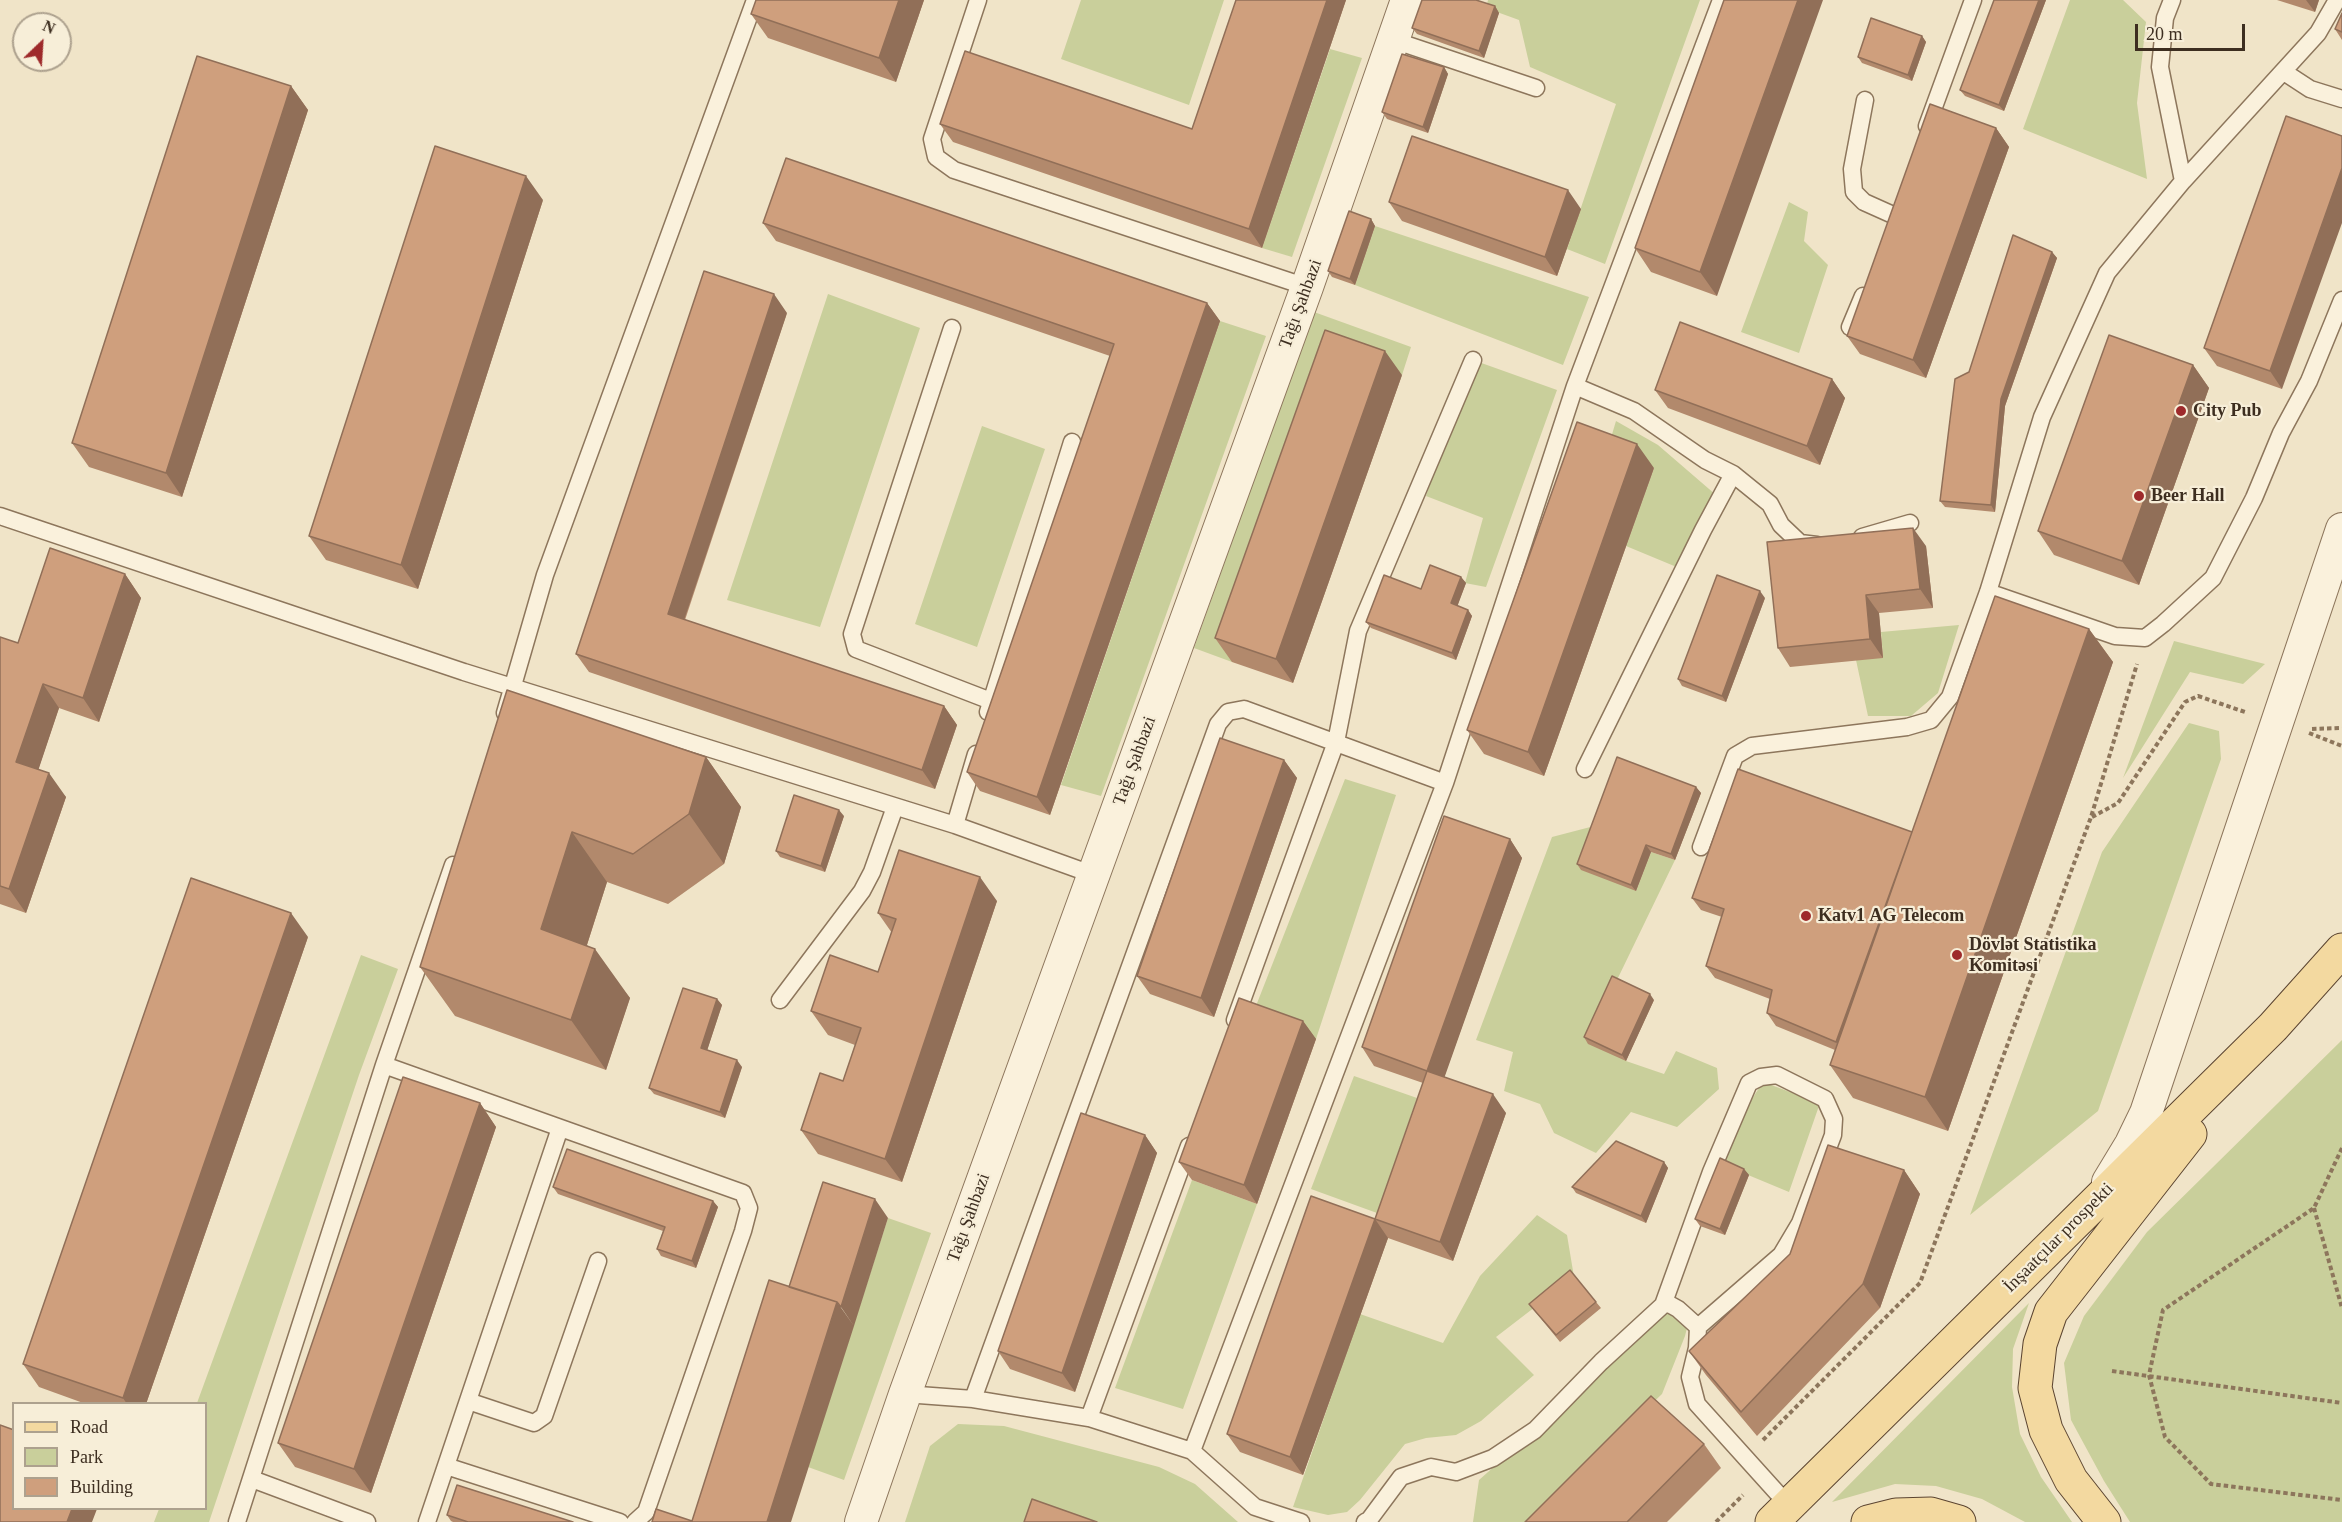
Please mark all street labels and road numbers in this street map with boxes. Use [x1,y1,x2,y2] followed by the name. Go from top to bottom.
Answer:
[1275,257,1327,351] street label: Tağı Şahbazi
[1109,714,1161,808] street label: Tağı Şahbazi
[943,1171,995,1265] street label: Tağı Şahbazi
[2000,1179,2118,1297] street label: İnşaatçılar prospekti

